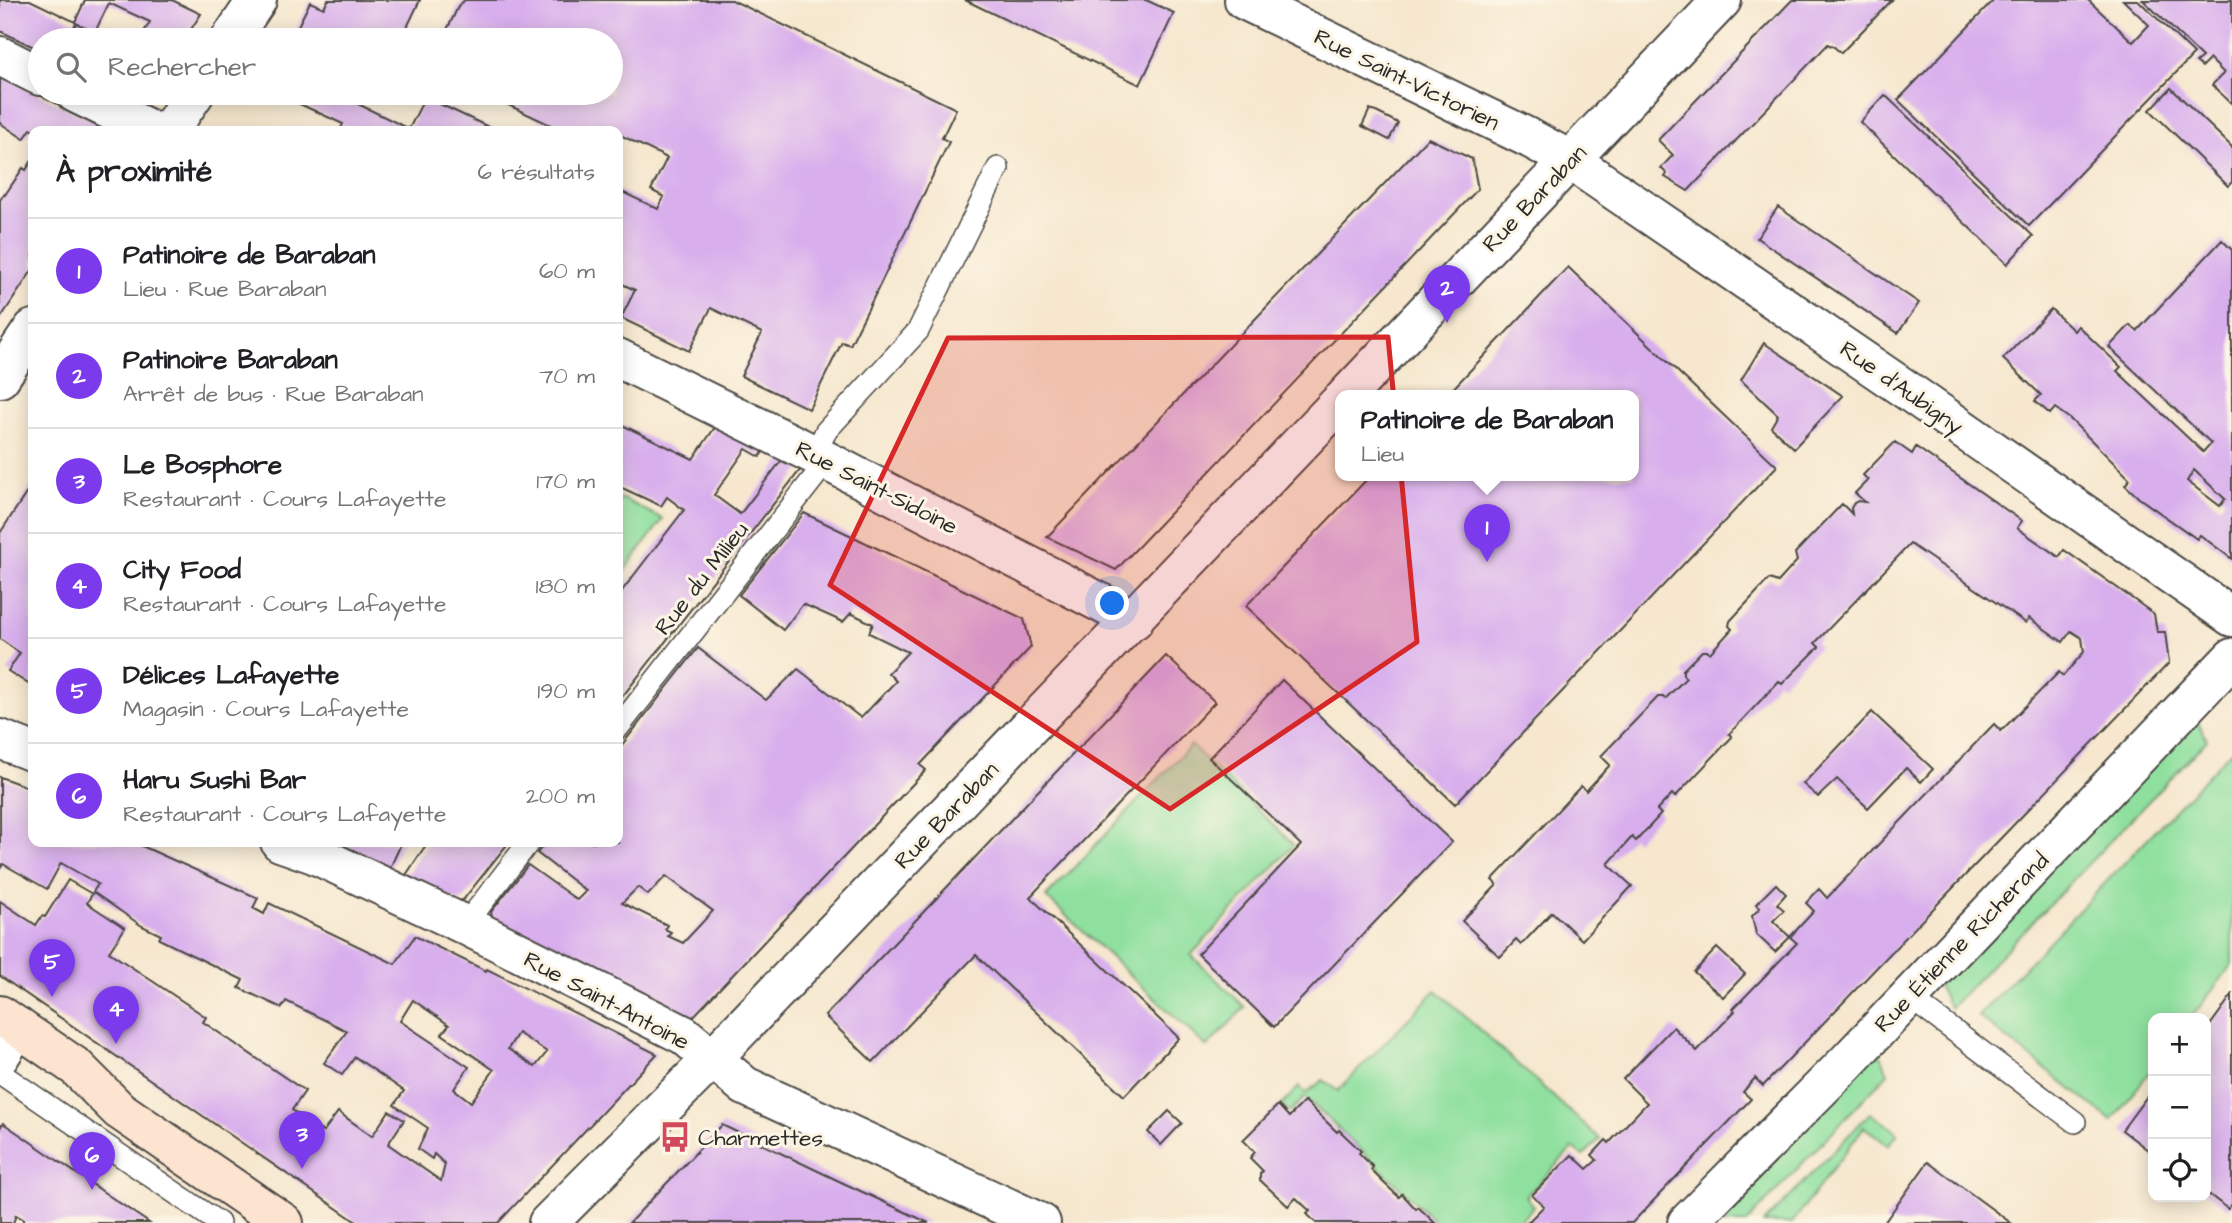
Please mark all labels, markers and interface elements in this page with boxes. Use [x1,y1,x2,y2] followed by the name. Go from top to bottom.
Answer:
[1309,21,1505,139] street label: Rue Saint-Victorien
[28,28,623,105] search box
[52,48,90,86] icon: search
[108,49,256,85] text: Rechercher
[1475,138,1594,260] street label: Rue Baraban
[56,151,212,193] text: À proximité
[478,156,595,188] text: 6 résultats
[123,237,376,273] text: Patinoire de Baraban
[78,255,80,287] text: 1
[539,255,595,287] text: 60 m
[1424,265,1470,323] pin: 2
[123,273,326,305] text: Lieu · Rue Baraban
[1833,333,1970,443] street label: Rue d'Aubigny
[123,342,338,378] text: Patinoire Baraban
[72,360,86,392] text: 2
[539,360,595,392] text: 70 m
[123,378,424,410] text: Arrêt de bus · Rue Baraban
[1335,390,1639,481] popup
[1361,402,1613,438] text: Patinoire de Baraban
[790,433,963,543] street label: Rue Saint-Sidoine
[1361,438,1404,470] text: Lieu
[123,447,282,483] text: Le Bosphore
[73,465,85,497] text: 3
[536,465,595,497] text: 170 m
[123,483,446,515] text: Restaurant · Cours Lafayette
[1464,504,1510,562] pin: 1
[647,515,756,642] street label: Rue du Milieu
[123,552,241,588] text: City Food
[71,570,87,602] text: 4
[536,570,595,602] text: 180 m
[1095,586,1129,620] your location
[123,588,446,620] text: Restaurant · Cours Lafayette
[123,657,339,693] text: Délices Lafayette
[71,675,87,707] text: 5
[537,675,595,707] text: 190 m
[123,693,409,725] text: Magasin · Cours Lafayette
[887,755,1006,877] street label: Rue Baraban
[123,762,306,798] text: Haru Sushi Bar
[72,780,86,812] text: 6
[526,780,595,812] text: 200 m
[123,798,446,830] text: Restaurant · Cours Lafayette
[1867,845,2056,1040] street label: Rue Étienne Richerand
[29,939,75,997] pin: 5
[518,944,695,1058] street label: Rue Saint-Antoine
[93,986,139,1044] pin: 4
[2148,1013,2211,1202] map controls
[2148,1013,2211,1076] button: +
[2148,1076,2211,1139] button: −
[279,1111,325,1169] pin: 3
[658,1120,692,1154] bus stop icon: Charmettes
[698,1122,823,1154] place label: Charmettes
[69,1132,115,1190] pin: 6
[2148,1139,2211,1202] button: locate

